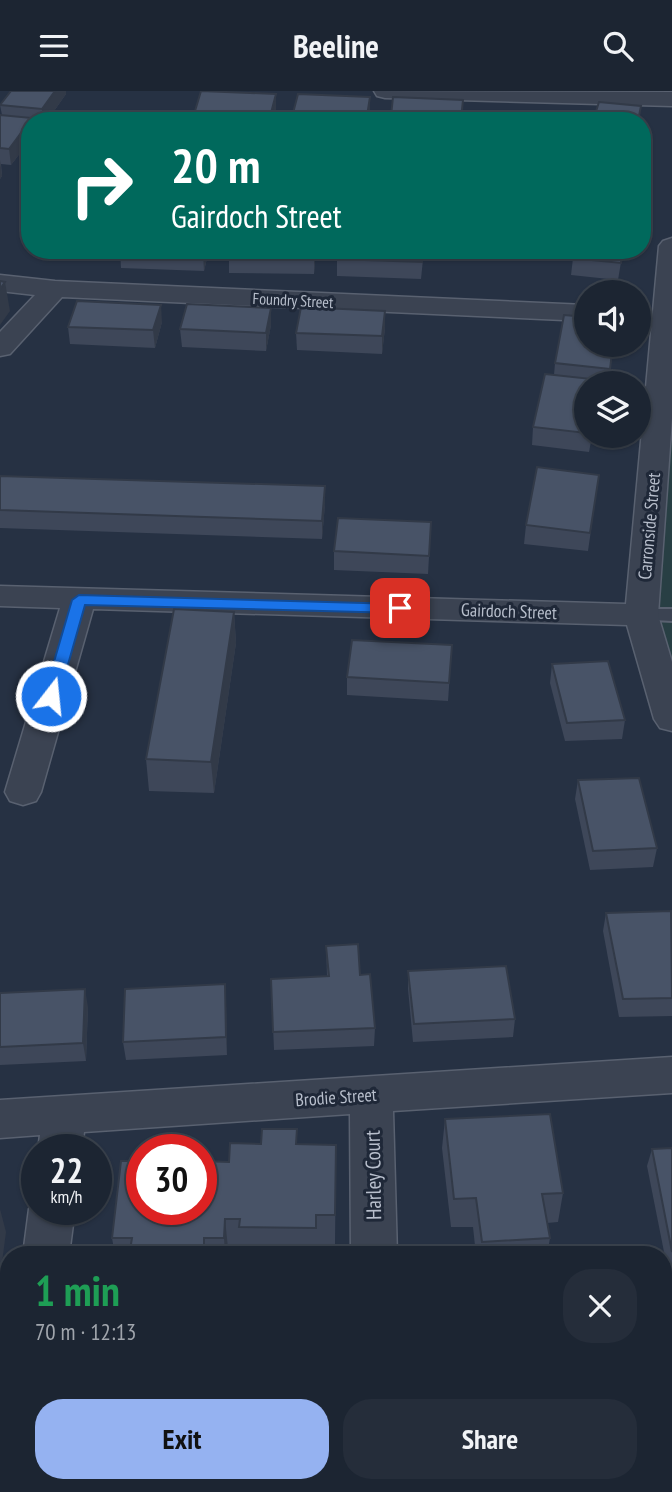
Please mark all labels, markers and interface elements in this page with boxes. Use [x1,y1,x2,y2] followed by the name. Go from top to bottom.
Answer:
[293,25,379,67] text: Beeline
[35,27,73,65] icon: menu
[599,27,637,65] icon: search
[171,133,260,197] text: 20 m
[56,140,147,231] icon: right
[171,195,341,237] text: Gairdoch Street
[574,280,651,448] map controls
[574,280,651,357] button: sound
[252,288,334,312] street label: Foundry Street
[574,371,651,448] button: layers
[633,472,665,580] street label: Carronside Street
[370,578,430,638] pin
[381,589,419,627] icon: arrive
[461,598,557,624] street label: Gairdoch Street
[14,659,88,733] position arrow
[295,1083,377,1111] street label: Brodie Street
[359,1130,387,1220] street label: Harley Court
[126,1134,217,1225] speed limit sign: 30
[50,1147,83,1193] text: 22
[51,1185,82,1208] text: km/h
[35,1263,120,1318] text: 1 min
[563,1269,637,1343] button: close
[35,1317,136,1346] text: 70 m · 12:13
[35,1399,329,1479] button: Exit
[343,1399,637,1479] button: Share

